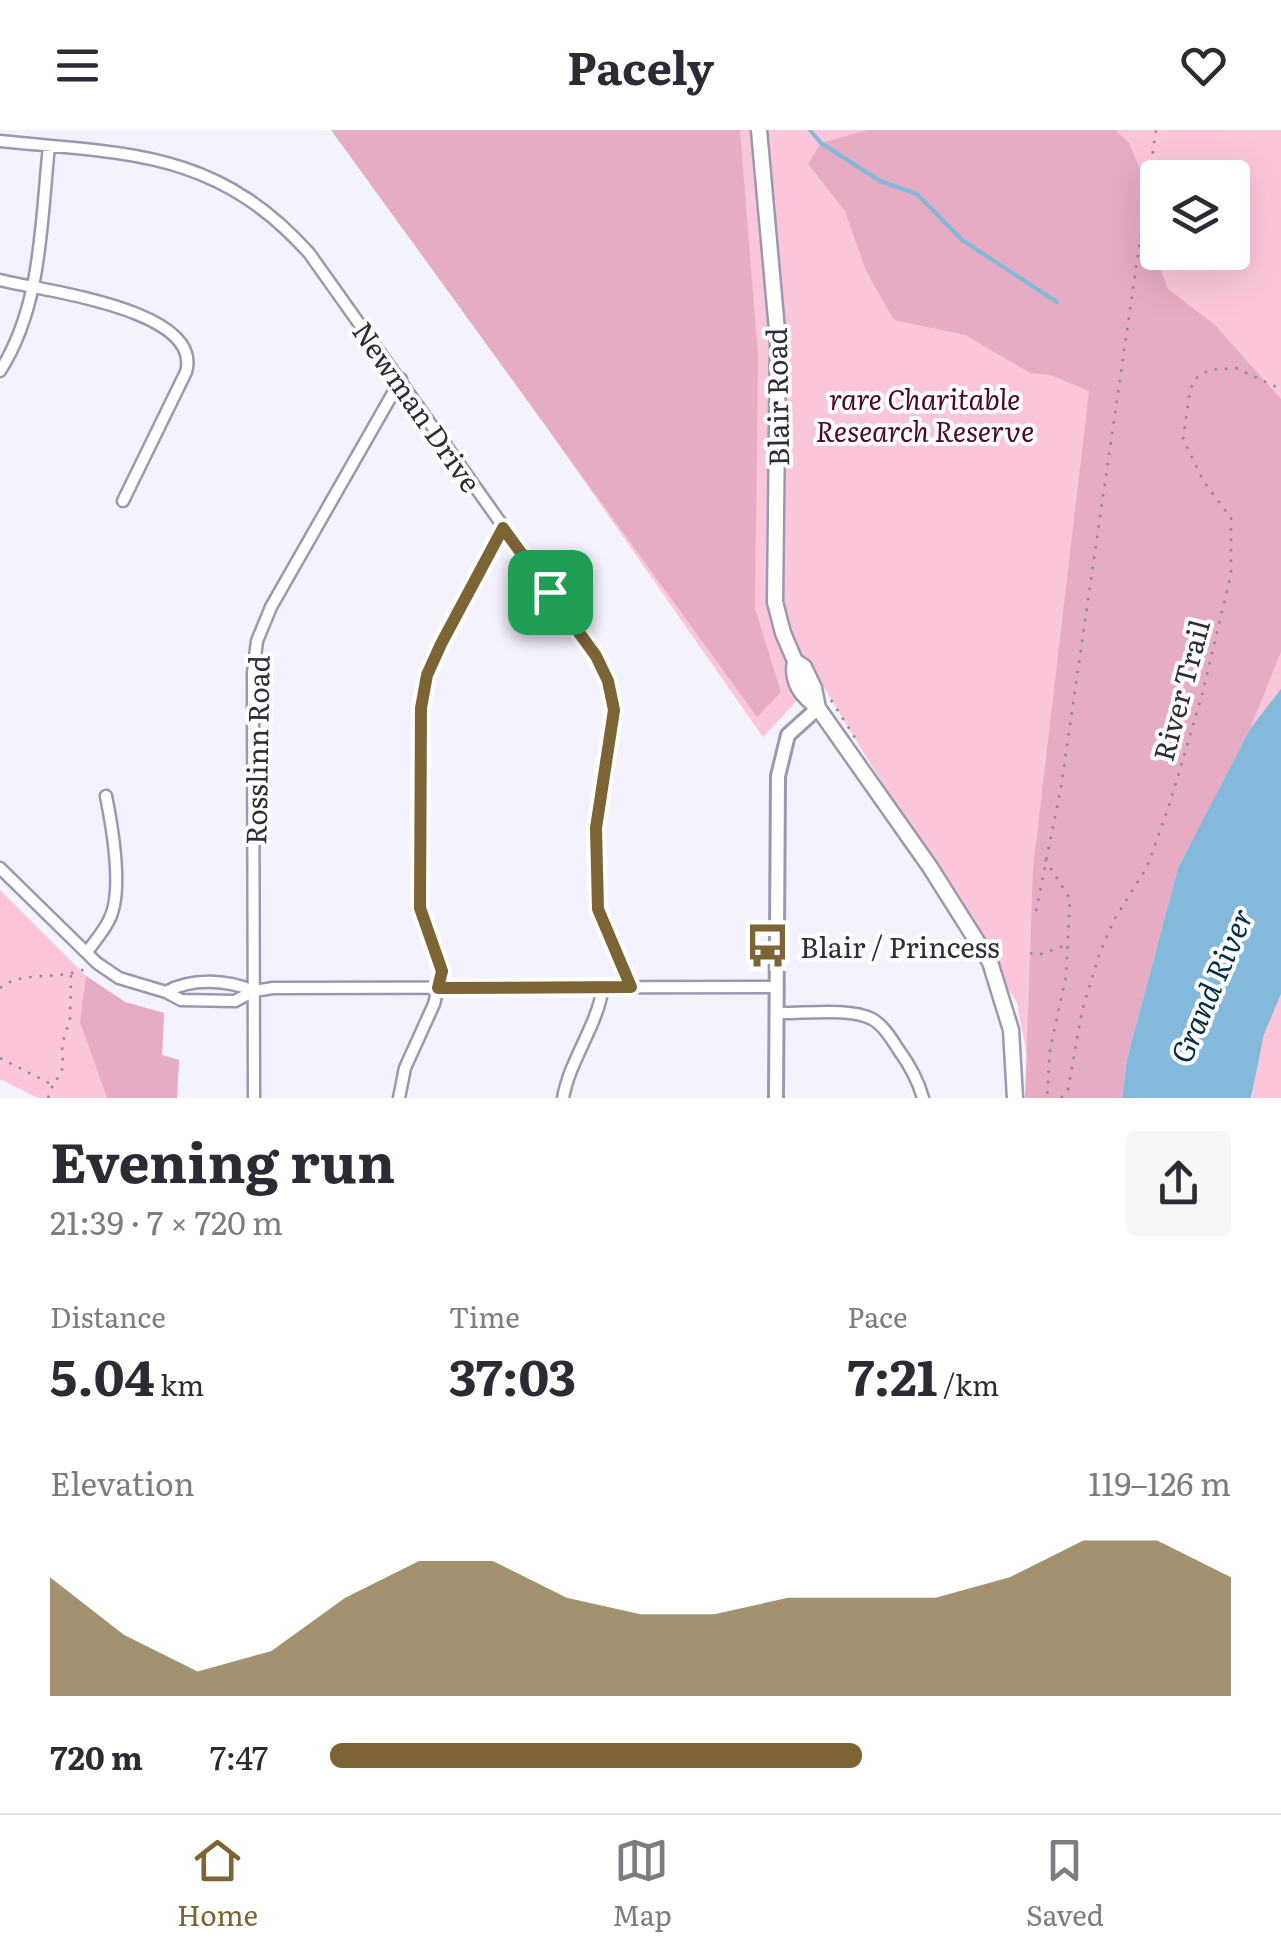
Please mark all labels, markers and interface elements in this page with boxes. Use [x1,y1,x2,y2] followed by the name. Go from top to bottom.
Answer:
[567,32,714,99] text: Pacely
[50,38,105,93] icon: menu
[1176,38,1231,93] icon: heart
[1140,160,1250,270] map controls
[1140,160,1250,270] button: layers
[343,312,493,500] street label: Newman Drive
[754,327,798,467] street label: Blair Road
[816,377,1034,451] park label: rare Charitable Research Reserve
[508,550,593,635] pin
[523,565,578,620] icon: arrive
[1141,615,1219,765] street label: River Trail
[233,655,279,845] street label: Rosslinn Road
[1158,901,1262,1069] water label: Grand River
[743,922,791,970] bus stop icon: Blair / Princess
[800,925,1000,967] place label: Blair / Princess
[50,1118,395,1200] text: Evening run
[1126,1131,1231,1236] button: share
[50,1197,283,1245] text: 21:39 · 7 × 720 m
[50,1295,166,1337] text: Distance
[449,1295,520,1337] text: Time
[847,1295,907,1337] text: Pace
[50,1337,155,1411] text: 5.04
[449,1337,576,1411] text: 37:03
[847,1337,937,1411] text: 7:21
[155,1363,204,1405] text: km
[937,1363,999,1405] text: /km
[50,1458,195,1506] text: Elevation
[1088,1458,1231,1506] text: 119–126 m
[50,1732,143,1780] text: 720 m
[210,1732,268,1780] text: 7:47
[177,1833,258,1935] tab: Home
[612,1833,672,1935] tab: Map
[1026,1833,1104,1935] tab: Saved

